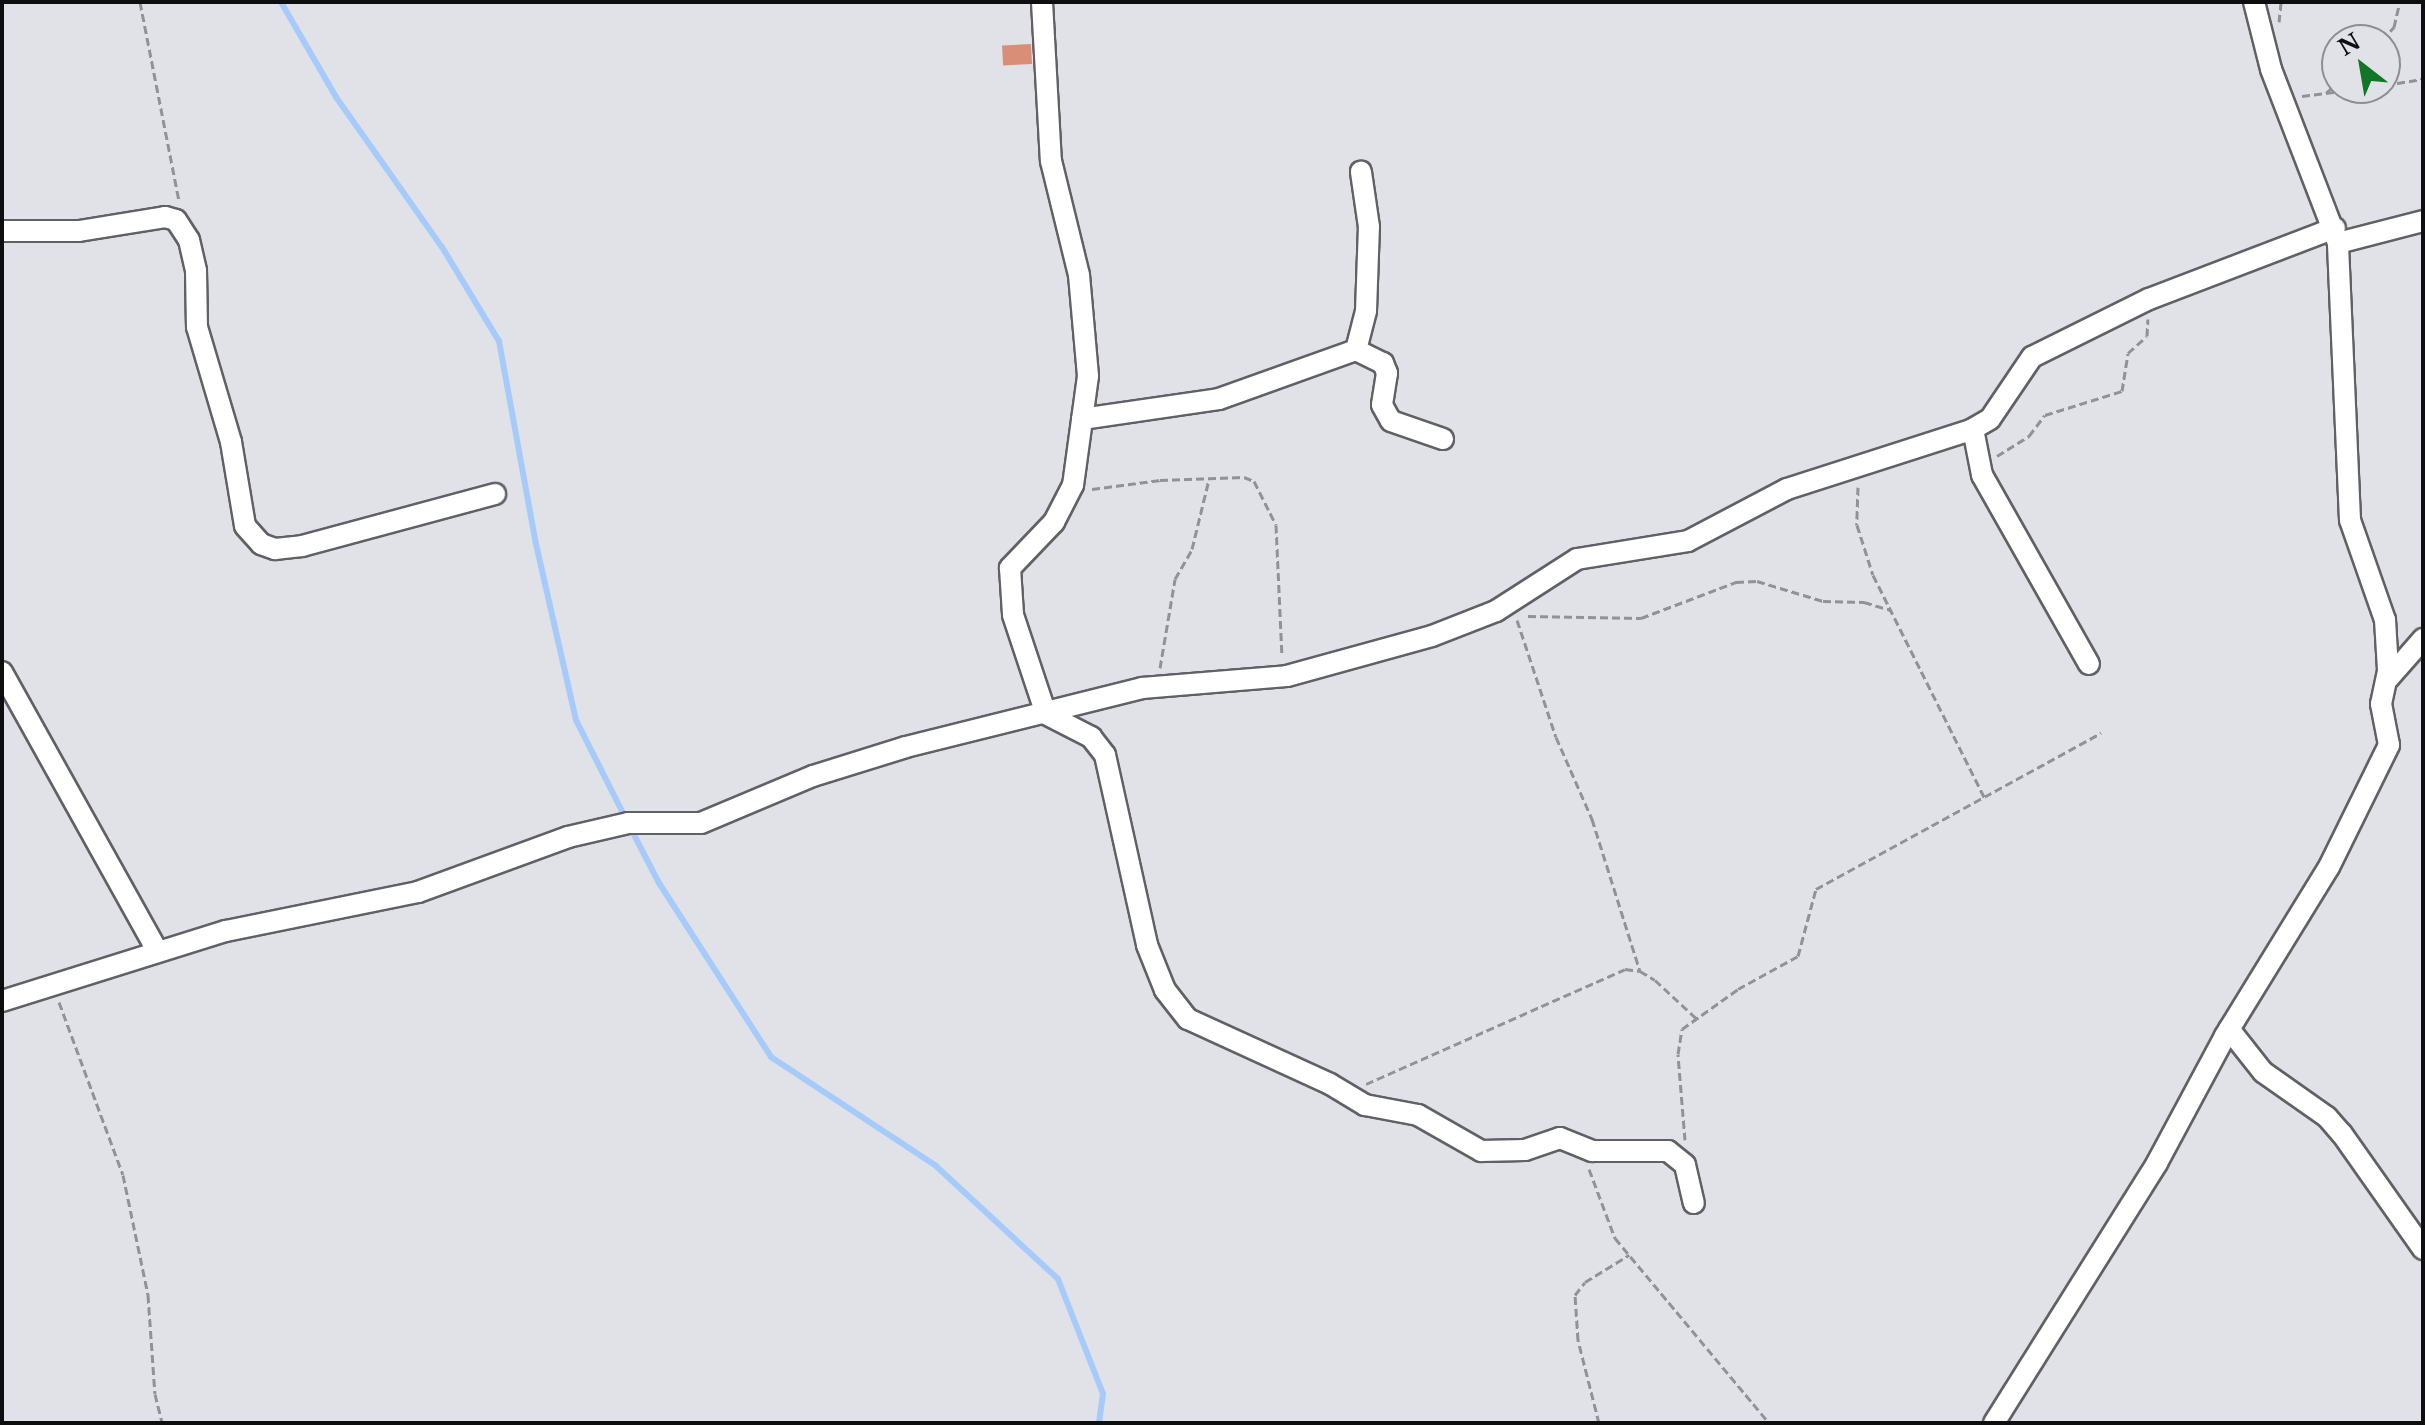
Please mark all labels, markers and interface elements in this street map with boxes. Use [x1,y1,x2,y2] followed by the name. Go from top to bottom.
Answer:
[2321,24,2401,104] north arrow
[2334,28,2365,62] text: N

